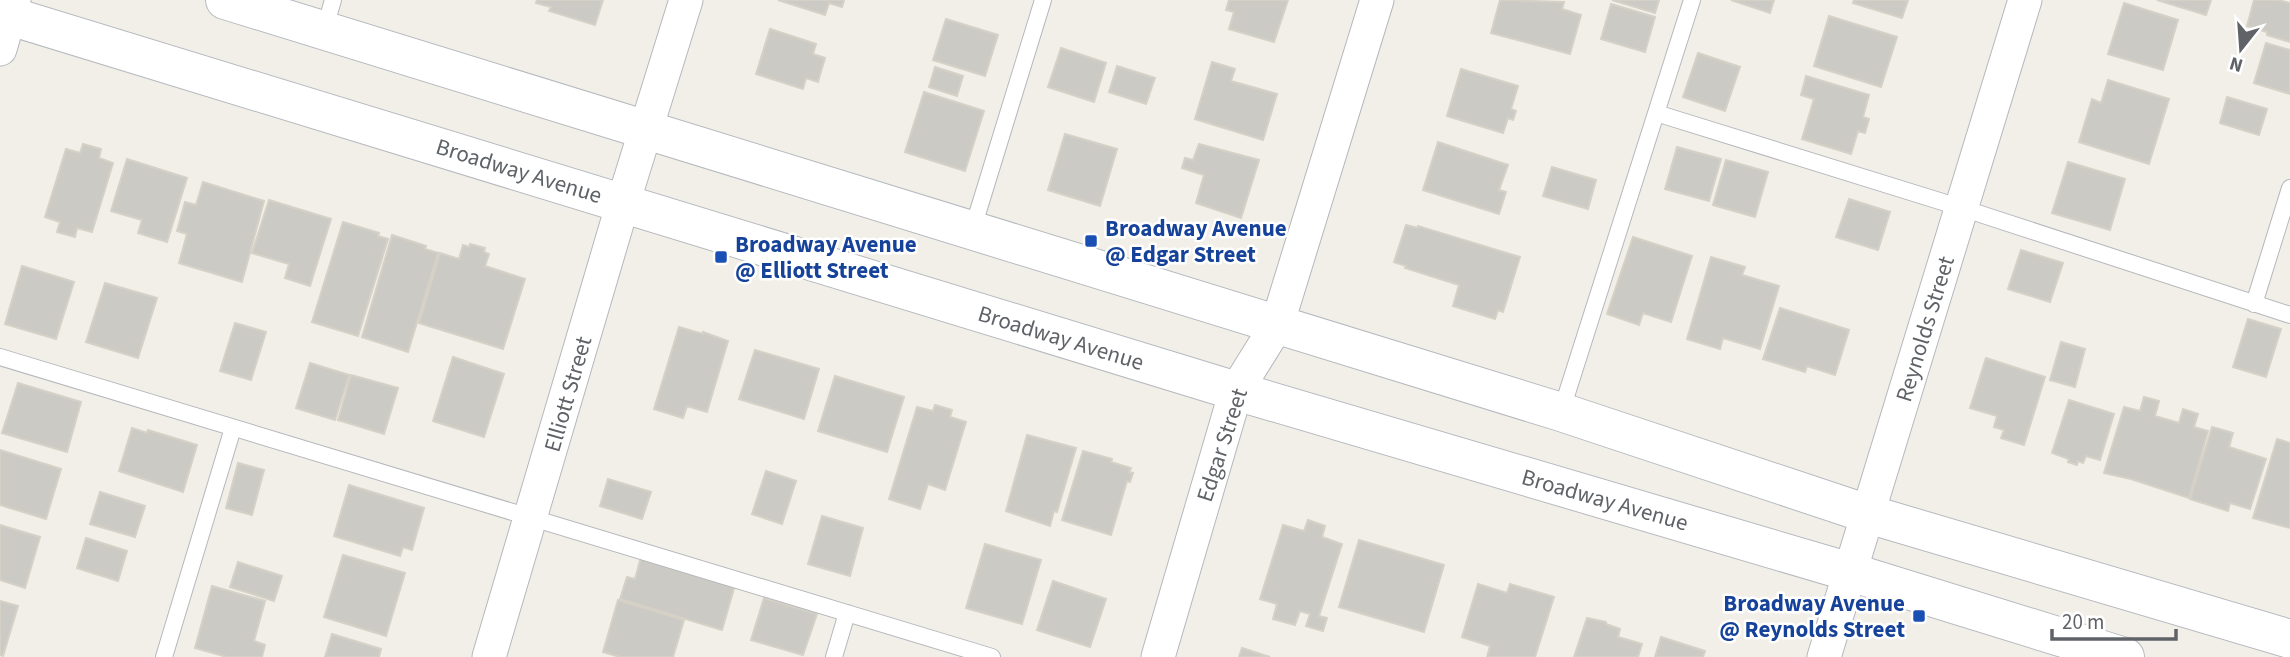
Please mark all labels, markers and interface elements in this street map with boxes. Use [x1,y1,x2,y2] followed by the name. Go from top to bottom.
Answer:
[2206,14,2276,84] north arrow
[2226,49,2246,79] text: N
[432,130,606,212] street label: Broadway Avenue
[1105,212,1287,271] place label: Broadway Avenue @ Edgar Street
[735,228,917,287] place label: Broadway Avenue @ Elliott Street
[1083,233,1099,249] marker: Broadway Avenue @ Edgar Street
[713,249,729,265] marker: Broadway Avenue @ Elliott Street
[1887,252,1963,406] street label: Reynolds Street
[974,297,1148,379] street label: Broadway Avenue
[536,332,600,456] street label: Elliott Street
[1188,384,1256,506] street label: Edgar Street
[1518,460,1692,540] street label: Broadway Avenue
[1719,587,1905,646] place label: Broadway Avenue @ Reynolds Street
[2052,598,2176,642] scale bar
[2062,607,2104,637] text: 20 m
[1911,608,1927,624] marker: Broadway Avenue @ Reynolds Street

